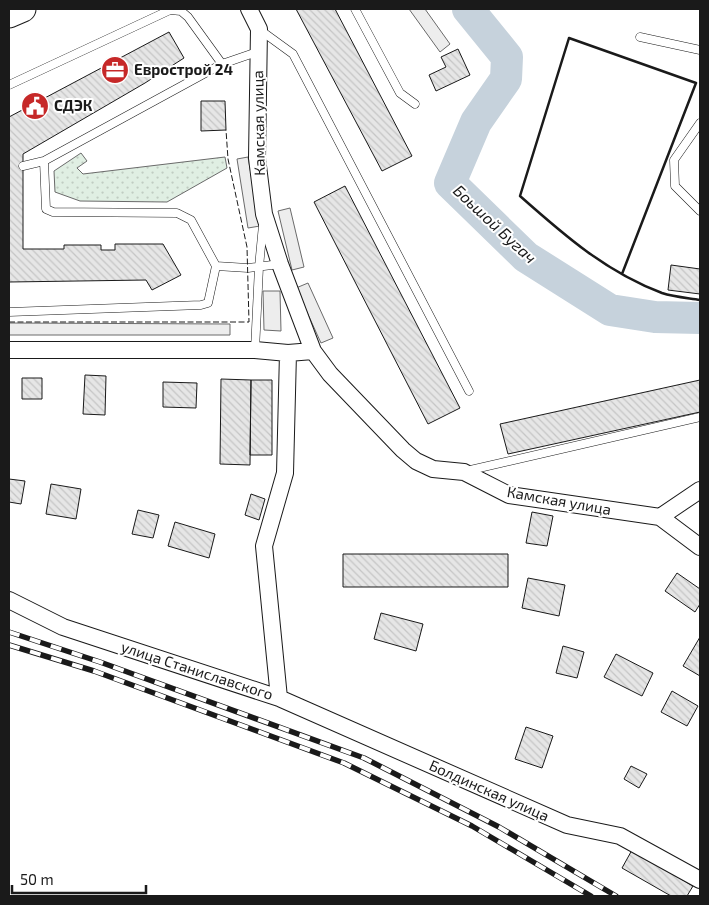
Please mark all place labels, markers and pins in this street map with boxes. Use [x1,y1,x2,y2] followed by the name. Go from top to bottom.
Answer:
[100,55,130,85] office icon: Еврострой 24
[134,60,234,78] place label: Еврострой 24
[20,91,50,121] public building icon: СДЭК
[54,96,93,114] place label: СДЭК

